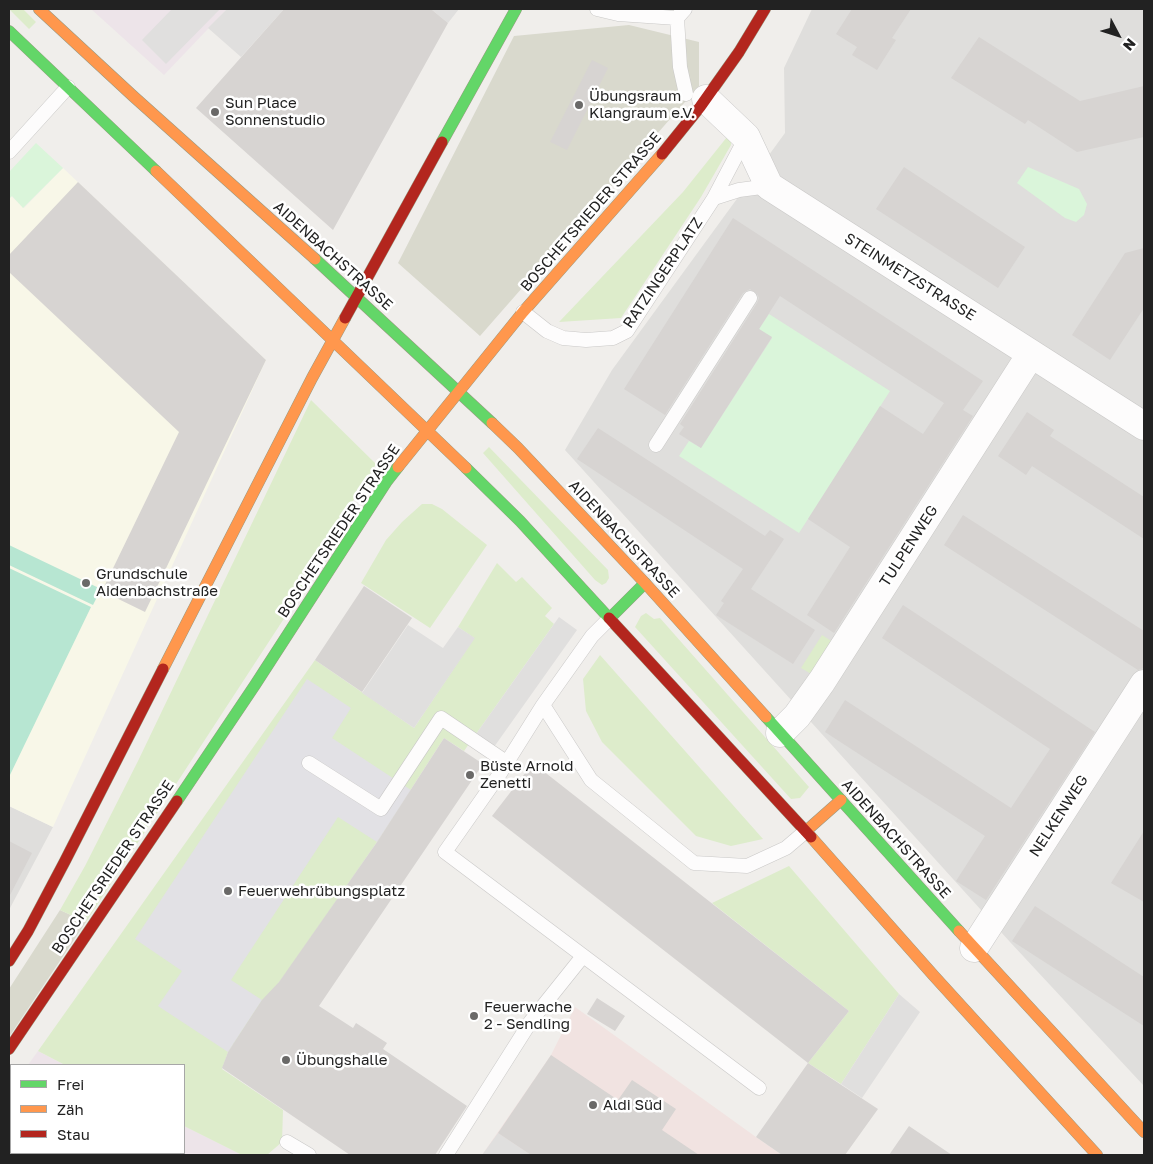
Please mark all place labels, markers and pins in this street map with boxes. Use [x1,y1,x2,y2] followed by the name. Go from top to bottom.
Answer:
[589,87,695,122] place label: Übungsraum Klangraum e.V.
[225,94,325,129] place label: Sun Place Sonnenstudio
[573,99,585,111] marker: Übungsraum Klangraum e.V.
[209,106,221,118] marker: Sun Place Sonnenstudio
[96,565,218,600] place label: Grundschule Aidenbachstraße
[80,577,92,589] marker: Grundschule Aidenbachstraße
[480,757,574,792] place label: Büste Arnold Zenetti
[464,769,476,781] marker: Büste Arnold Zenetti
[238,882,405,900] place label: Feuerwehrübungsplatz
[222,885,234,897] marker: Feuerwehrübungsplatz
[484,998,572,1033] place label: Feuerwache 2 - Sendling
[468,1010,480,1022] marker: Feuerwache 2 - Sendling
[296,1051,387,1069] place label: Übungshalle
[280,1054,292,1066] marker: Übungshalle
[603,1096,662,1114] place label: Aldi Süd
[587,1099,599,1111] marker: Aldi Süd

